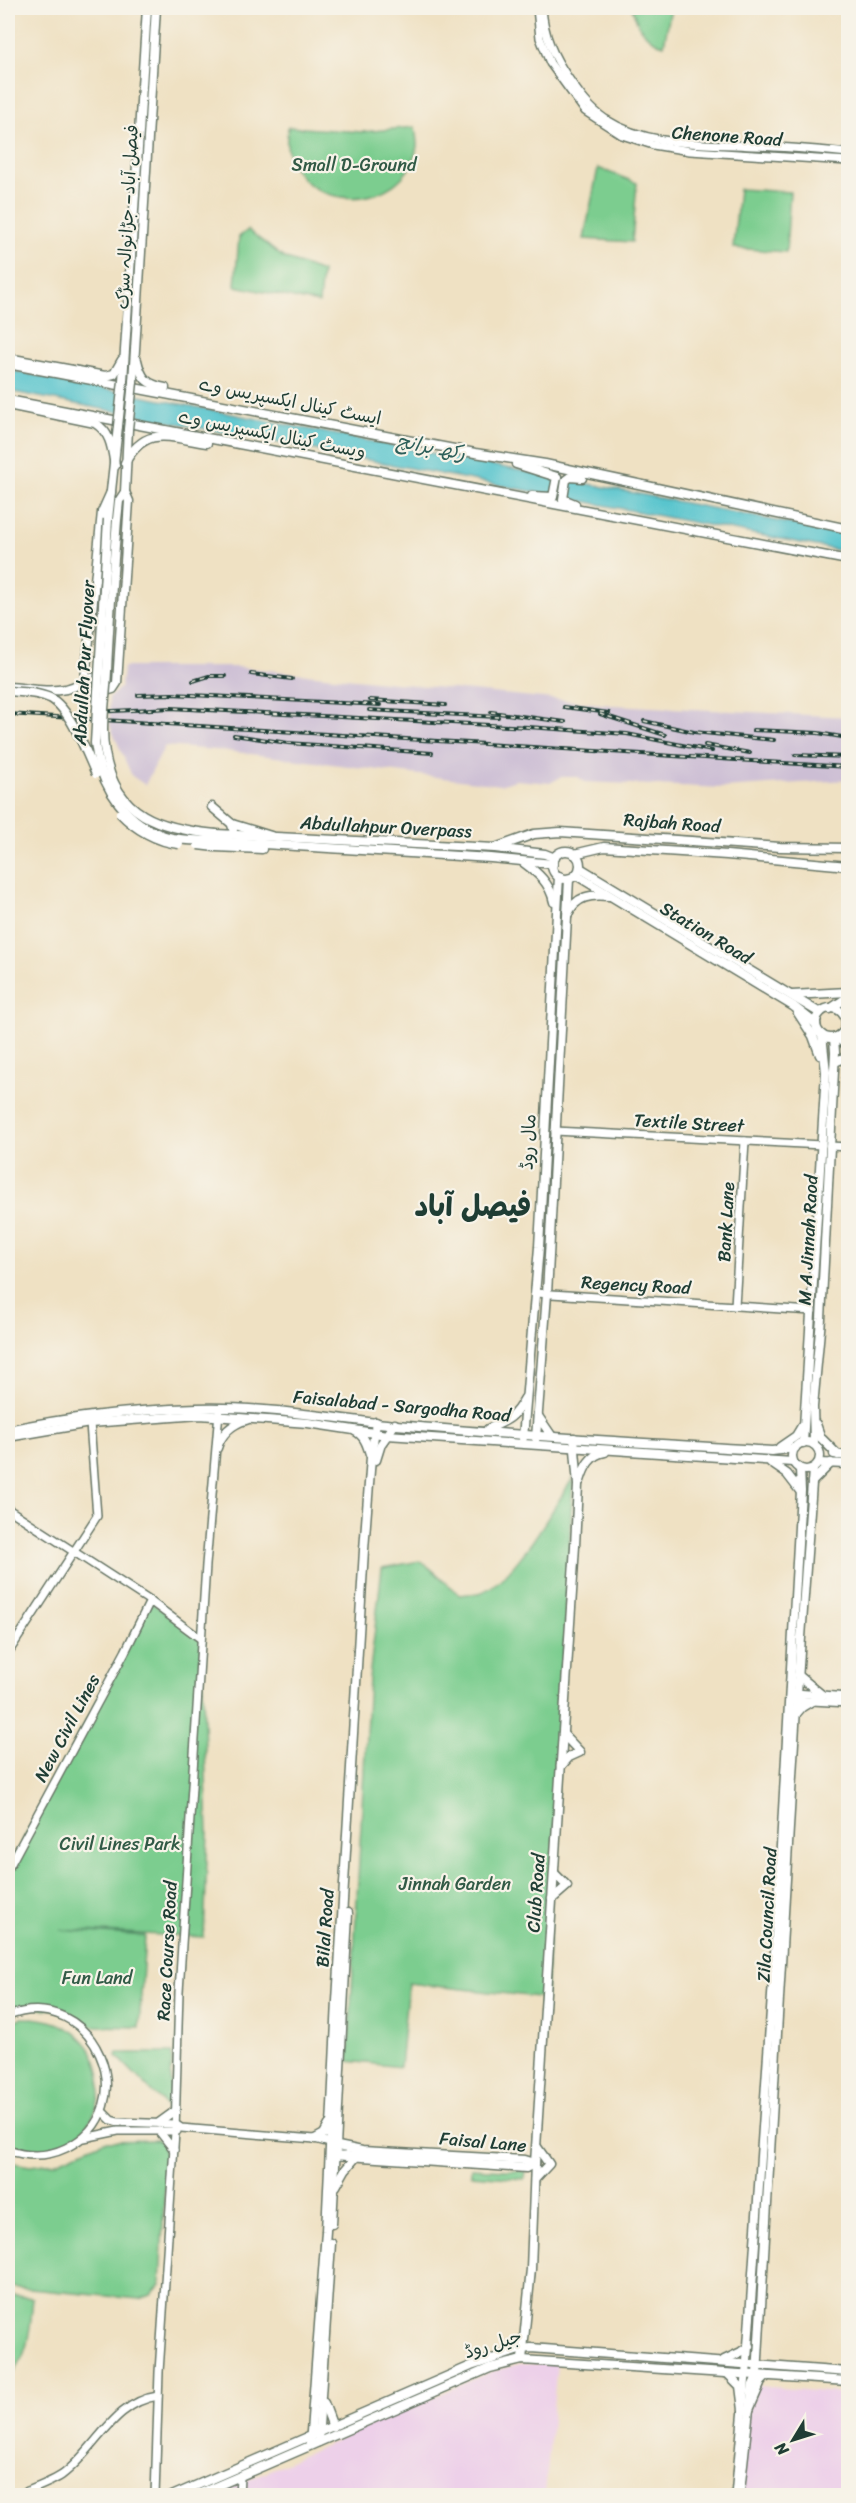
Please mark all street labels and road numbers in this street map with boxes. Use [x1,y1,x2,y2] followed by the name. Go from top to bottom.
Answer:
[671,116,785,156] street label: Chenone Road
[106,124,148,310] street label: فیصل آباد– جڑانوالہ سڑک
[196,368,384,434] street label: ایسٹ کینال ایکسپریس وے
[175,400,369,468] street label: ویسٹ کینال ایکسپریس وے
[64,578,104,747] street label: Abdullah Pur Flyover
[623,804,723,842] street label: Rajbah Road
[298,806,473,848] street label: Abdullahpur Overpass
[654,893,760,974] street label: Station Road
[633,1104,746,1142] street label: Textile Street
[511,1113,545,1171] street label: مال روڈ
[789,1173,827,1306] street label: M A Jinnah Raod
[708,1181,744,1263] street label: Bank Lane
[580,1266,693,1304] street label: Regency Road
[292,1381,514,1432] street label: Faisalabad - Sargodha Road
[25,1667,109,1788] street label: New Civil Lines
[747,1845,787,1983] street label: Zila Council Road
[517,1851,555,1933] street label: Club Road
[147,1879,187,2022] street label: Race Course Road
[306,1886,344,1968] street label: Bilal Road
[438,2122,528,2162] street label: Faisal Lane
[460,2320,526,2368] street label: جیل روڈ

